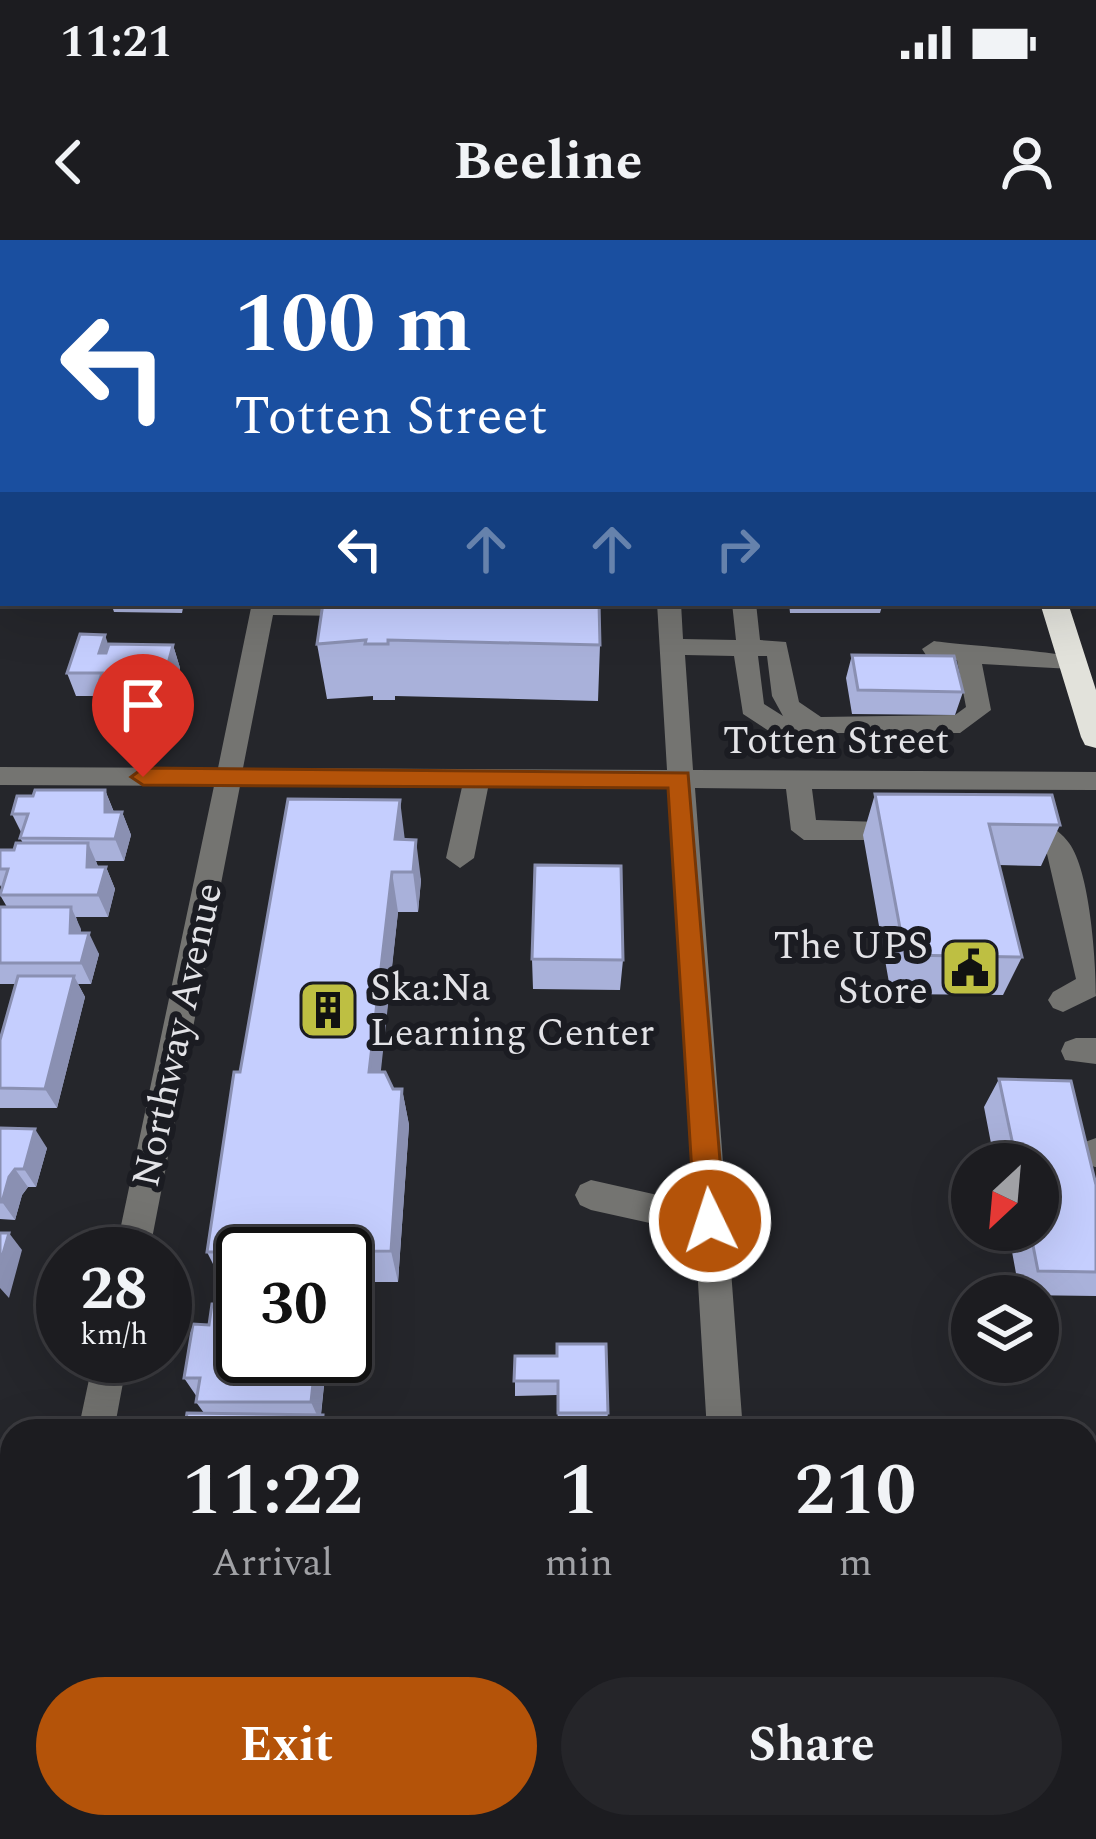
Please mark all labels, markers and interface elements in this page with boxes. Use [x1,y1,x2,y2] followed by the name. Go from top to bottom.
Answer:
[60,8,173,77] text: 11:21
[454,121,642,203] text: Beeline
[36,129,102,195] icon: back
[994,129,1060,195] icon: person
[234,261,472,389] text: 100 m
[36,288,192,444] icon: left
[234,376,548,458] text: Totten Street
[327,516,393,582] icon: left
[453,516,519,582] icon: ahead
[579,516,645,582] icon: ahead
[705,516,771,582] icon: right
[92,654,194,777] pin
[110,672,176,738] icon: arrive
[723,712,949,771] street label: Totten Street
[117,878,239,1192] street label: Northway Avenue
[773,917,928,1021] place label: The UPS Store
[939,937,1001,999] public building icon: The UPS Store
[370,959,655,1063] place label: Ska:Na Learning Center
[297,979,359,1041] building icon: Ska:Na Learning Center
[951,1143,1059,1251] north arrow
[951,1143,1059,1383] map controls
[647,1158,773,1284] position arrow
[216,1227,372,1383] speed limit sign: 30
[80,1244,148,1336] text: 28
[951,1275,1059,1383] button: layers
[80,1312,148,1358] text: km/h
[182,1437,363,1546] text: 11:22
[559,1437,599,1546] text: 1
[795,1437,916,1546] text: 210
[212,1534,333,1593] text: Arrival
[545,1534,613,1593] text: min
[839,1534,872,1593] text: m
[36,1677,537,1815] button: Exit
[561,1677,1062,1815] button: Share

